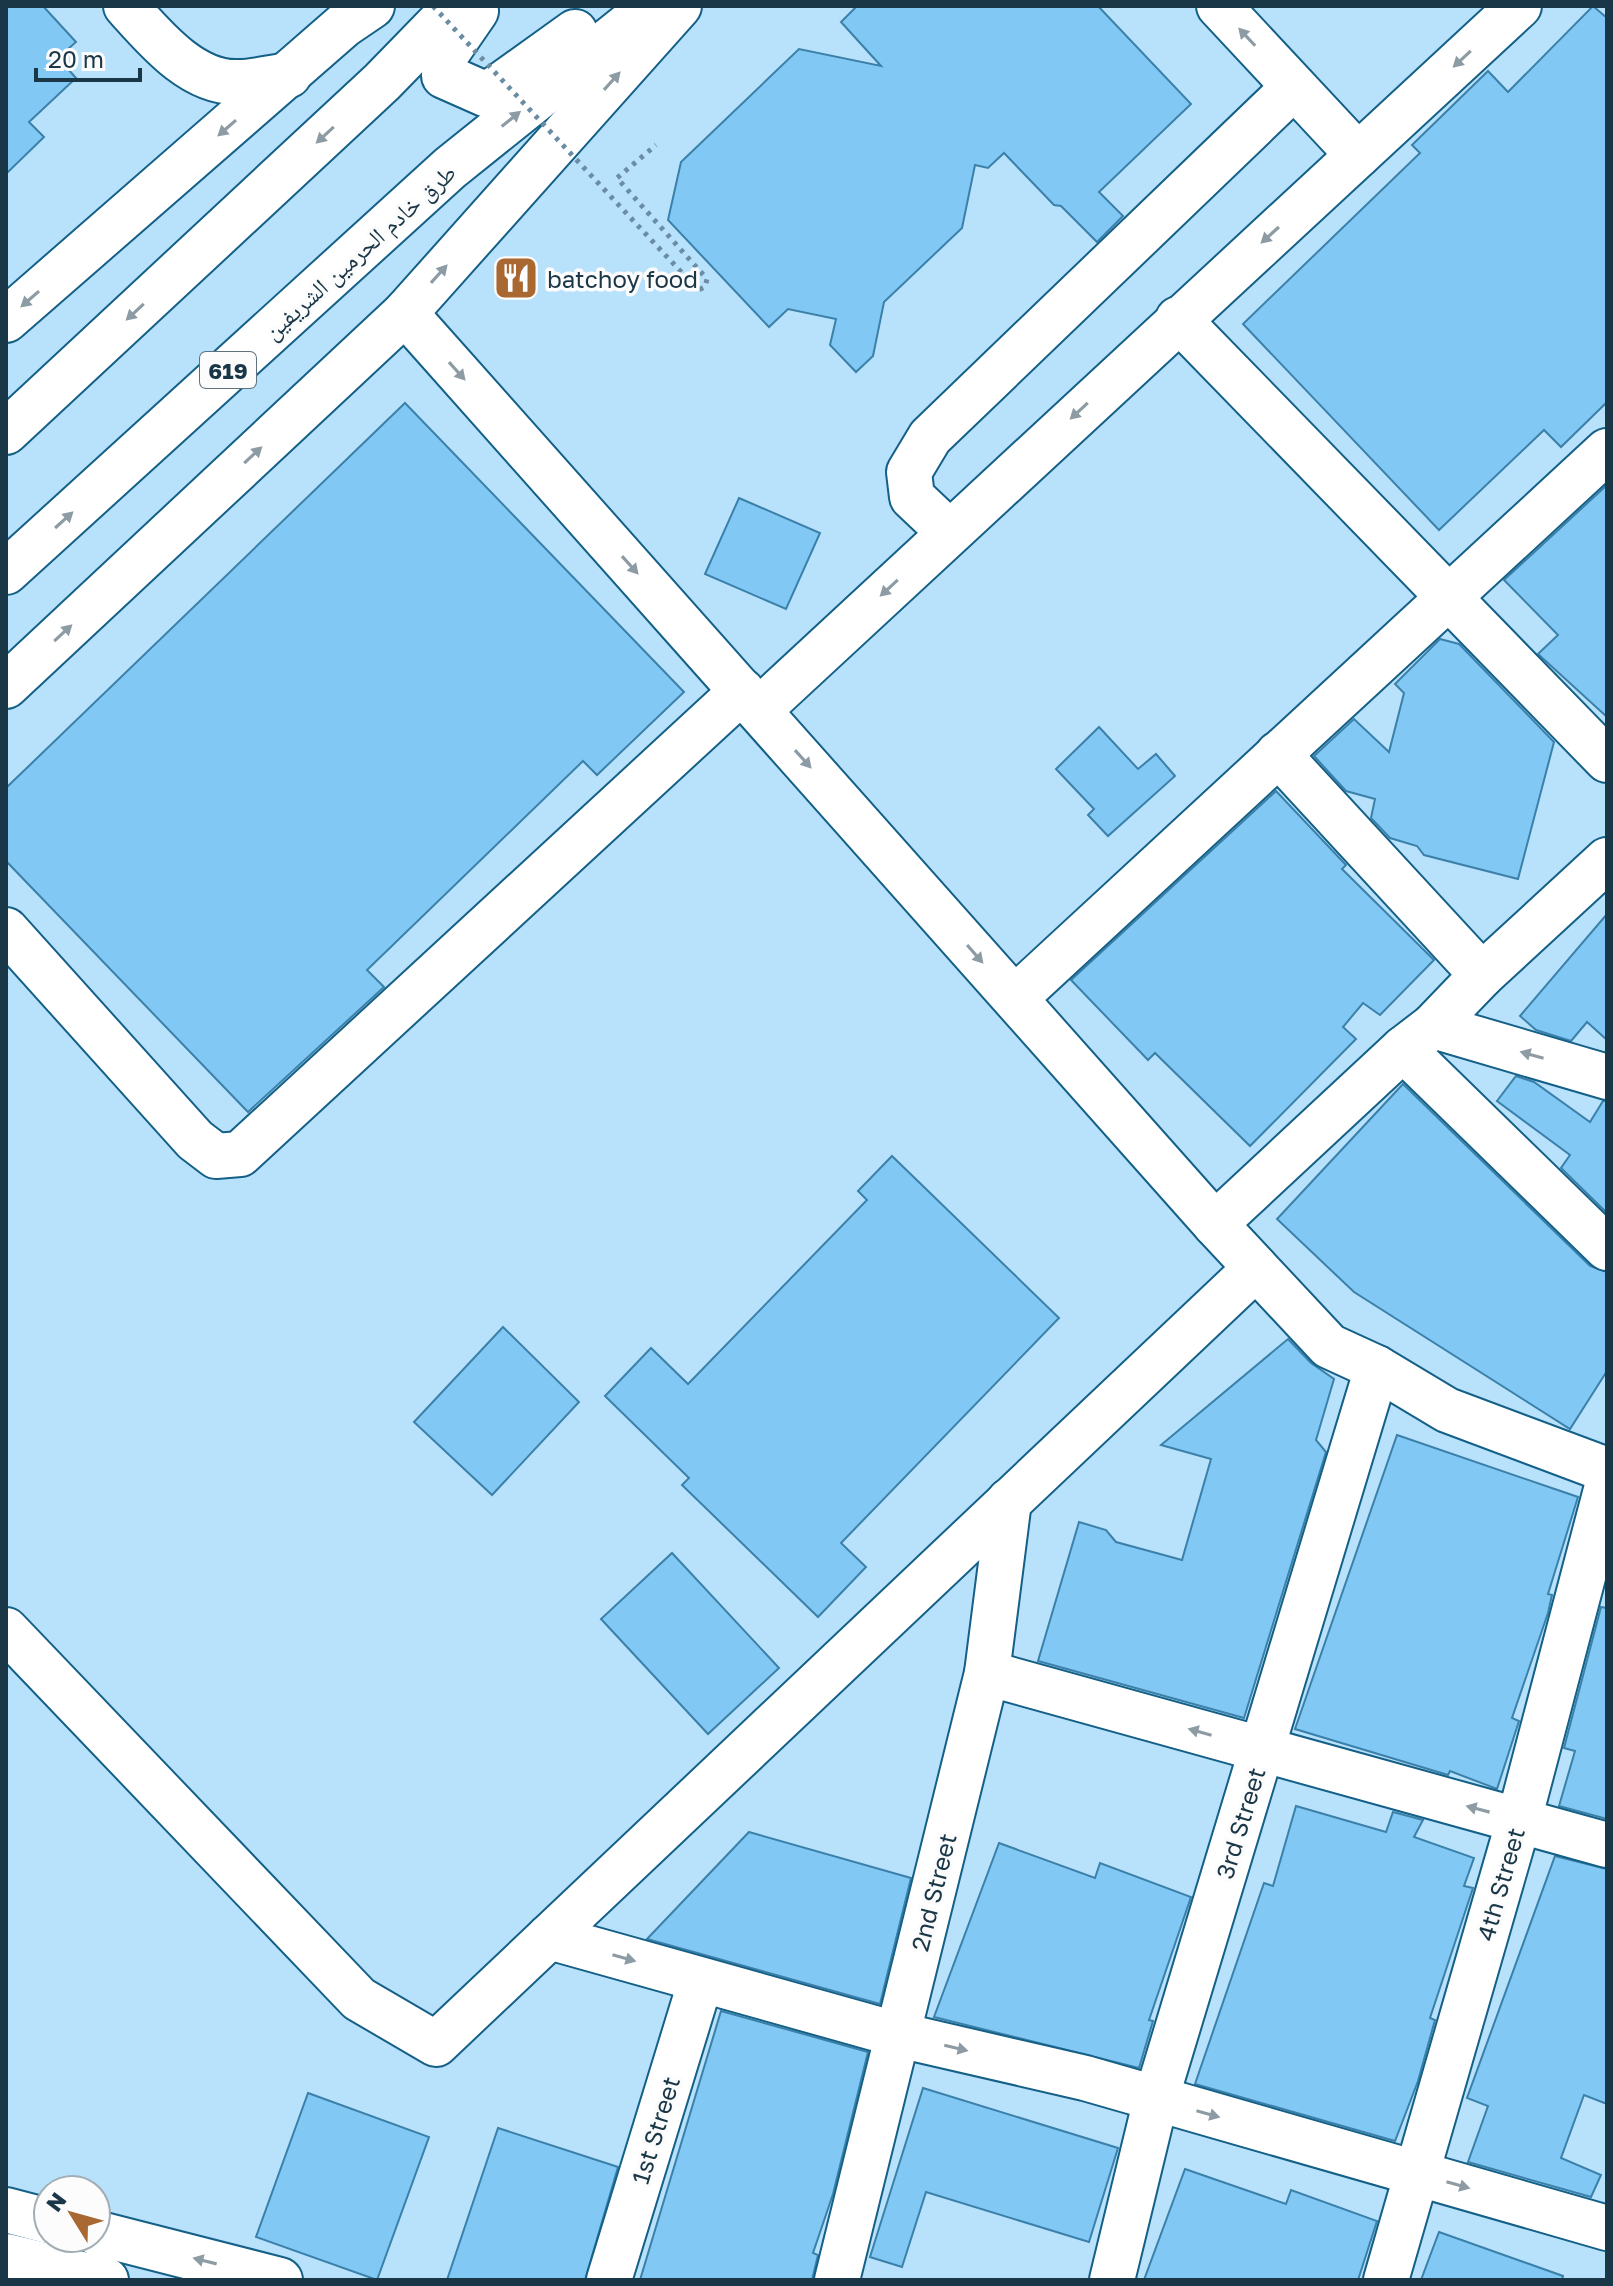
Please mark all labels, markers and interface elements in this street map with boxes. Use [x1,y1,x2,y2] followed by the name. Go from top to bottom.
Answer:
[1239,27,1257,46] one-way arrow
[36,32,140,82] scale bar
[48,44,104,73] text: 20 m
[1453,49,1472,67] one-way arrow
[603,71,621,90] one-way arrow
[501,111,521,128] one-way arrow
[217,119,237,136] one-way arrow
[316,125,335,144] one-way arrow
[257,157,463,347] street label: طرق خادم الحرمين الشريفين
[1261,225,1280,243] one-way arrow
[492,254,540,302] restaurant icon: batchoy food
[547,264,698,293] place label: batchoy food
[430,265,447,285] one-way arrow
[21,289,40,307] one-way arrow
[126,303,145,321] one-way arrow
[200,352,256,388] road number: 619
[447,361,465,380] one-way arrow
[1070,401,1089,419] one-way arrow
[243,447,262,465] one-way arrow
[54,511,73,529] one-way arrow
[621,555,639,575] one-way arrow
[880,578,899,597] one-way arrow
[53,625,72,643] one-way arrow
[794,748,811,768] one-way arrow
[966,944,984,963] one-way arrow
[1520,1048,1544,1061] one-way arrow
[1188,1725,1212,1738] one-way arrow
[1209,1764,1271,1882] street label: 3rd Street
[1466,1802,1491,1814] one-way arrow
[1470,1824,1530,1944] street label: 4th Street
[904,1830,962,1954] street label: 2nd Street
[613,1952,637,1965] one-way arrow
[944,2042,969,2055] one-way arrow
[625,2073,685,2187] street label: 1st Street
[1196,2108,1220,2121] one-way arrow
[32,2174,112,2254] north arrow
[1446,2179,1470,2192] one-way arrow
[40,2187,71,2216] text: N
[192,2254,217,2266] one-way arrow

